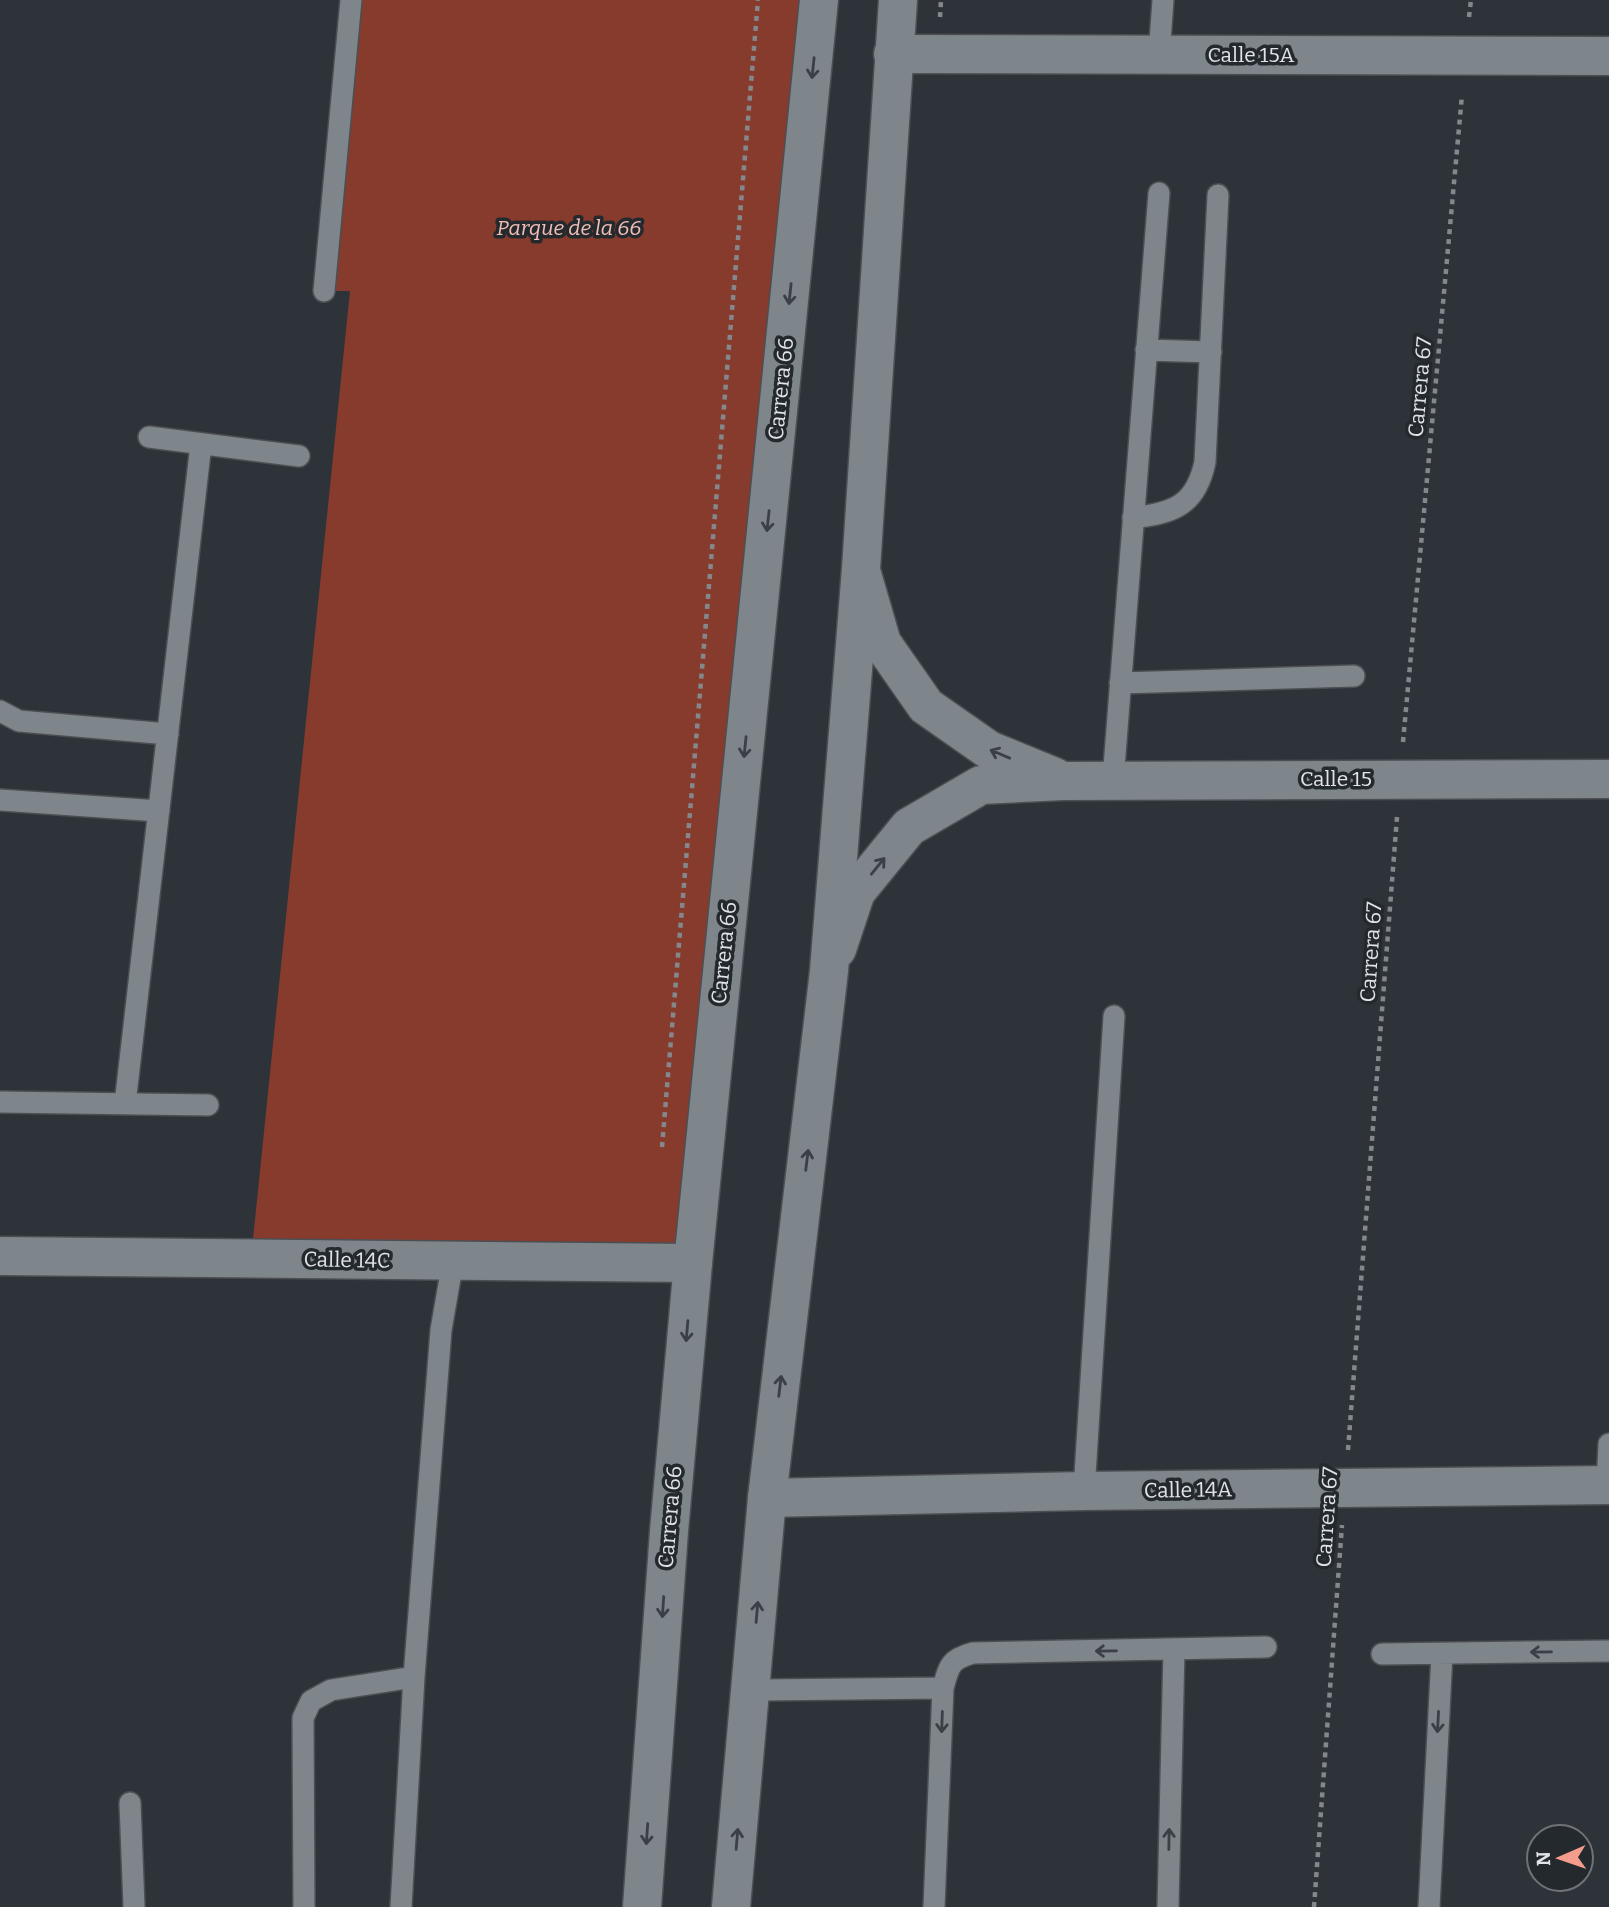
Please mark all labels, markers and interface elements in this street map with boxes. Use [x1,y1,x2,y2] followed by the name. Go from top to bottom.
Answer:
[1207,42,1295,68] street label: Calle 15A
[806,56,819,79] one-way arrow
[497,215,641,241] park label: Parque de la 66
[783,283,796,305] one-way arrow
[1403,335,1437,438] street label: Carrera 67
[763,337,799,441] street label: Carrera 66
[761,509,774,532] one-way arrow
[738,735,751,758] one-way arrow
[990,747,1012,760] one-way arrow
[1300,766,1372,792] street label: Calle 15
[870,857,885,875] one-way arrow
[1355,900,1388,1003] street label: Carrera 67
[706,901,742,1005] street label: Carrera 66
[800,1149,813,1172] one-way arrow
[303,1246,391,1274] street label: Calle 14C
[680,1320,693,1342] one-way arrow
[774,1375,787,1398] one-way arrow
[653,1465,687,1569] street label: Carrera 66
[1311,1465,1344,1568] street label: Carrera 67
[1144,1476,1232,1504] street label: Calle 14A
[656,1595,669,1618] one-way arrow
[751,1602,764,1624] one-way arrow
[1094,1644,1117,1657] one-way arrow
[1530,1645,1553,1659] one-way arrow
[935,1710,948,1733] one-way arrow
[1432,1710,1445,1733] one-way arrow
[640,1822,653,1845] one-way arrow
[1525,1823,1595,1893] north arrow
[731,1828,744,1851] one-way arrow
[1163,1828,1176,1851] one-way arrow
[1532,1851,1555,1866] text: N

